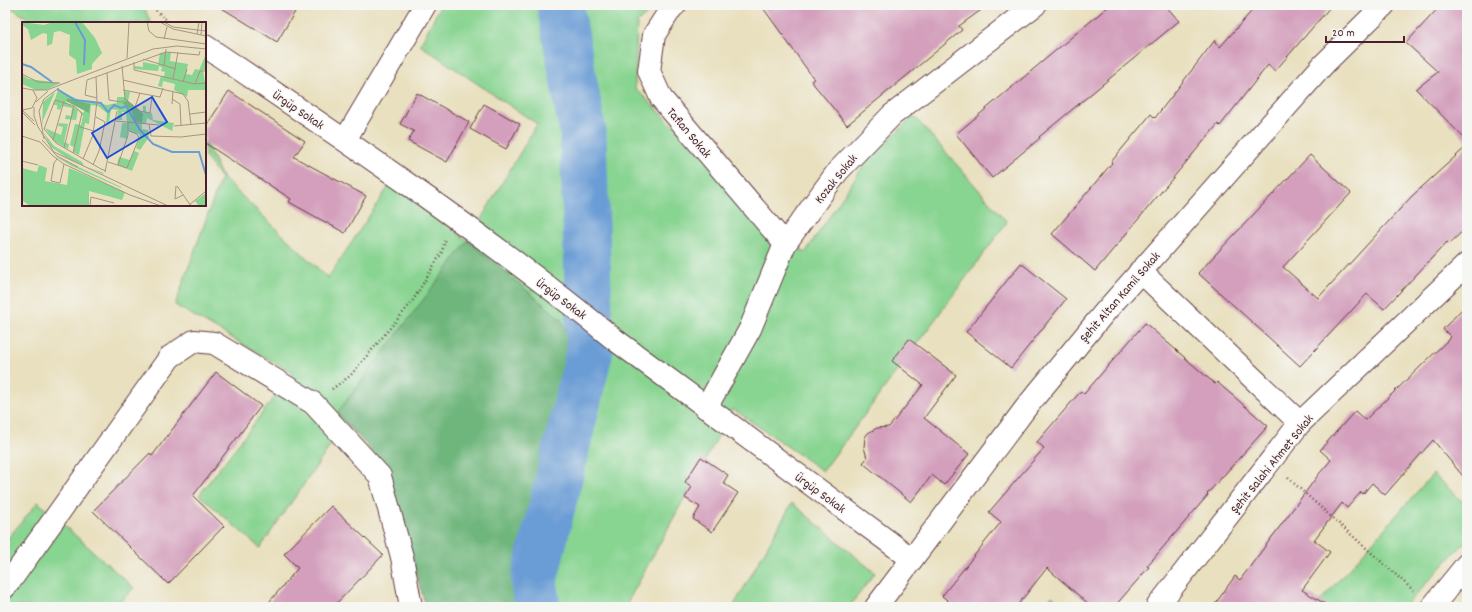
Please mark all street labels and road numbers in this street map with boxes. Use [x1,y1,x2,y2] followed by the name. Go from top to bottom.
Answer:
[268,87,327,136] street label: Ürgüp Sokak
[661,104,715,163] street label: Taflan Sokak
[811,151,863,209] street label: Kozak Sokak
[1076,248,1166,347] street label: Şehit Altan Kamil Sokak
[531,275,590,325] street label: Ürgüp Sokak
[1227,411,1319,518] street label: Şehit Salahi Ahmet Sokak
[790,469,849,519] street label: Ürgüp Sokak

